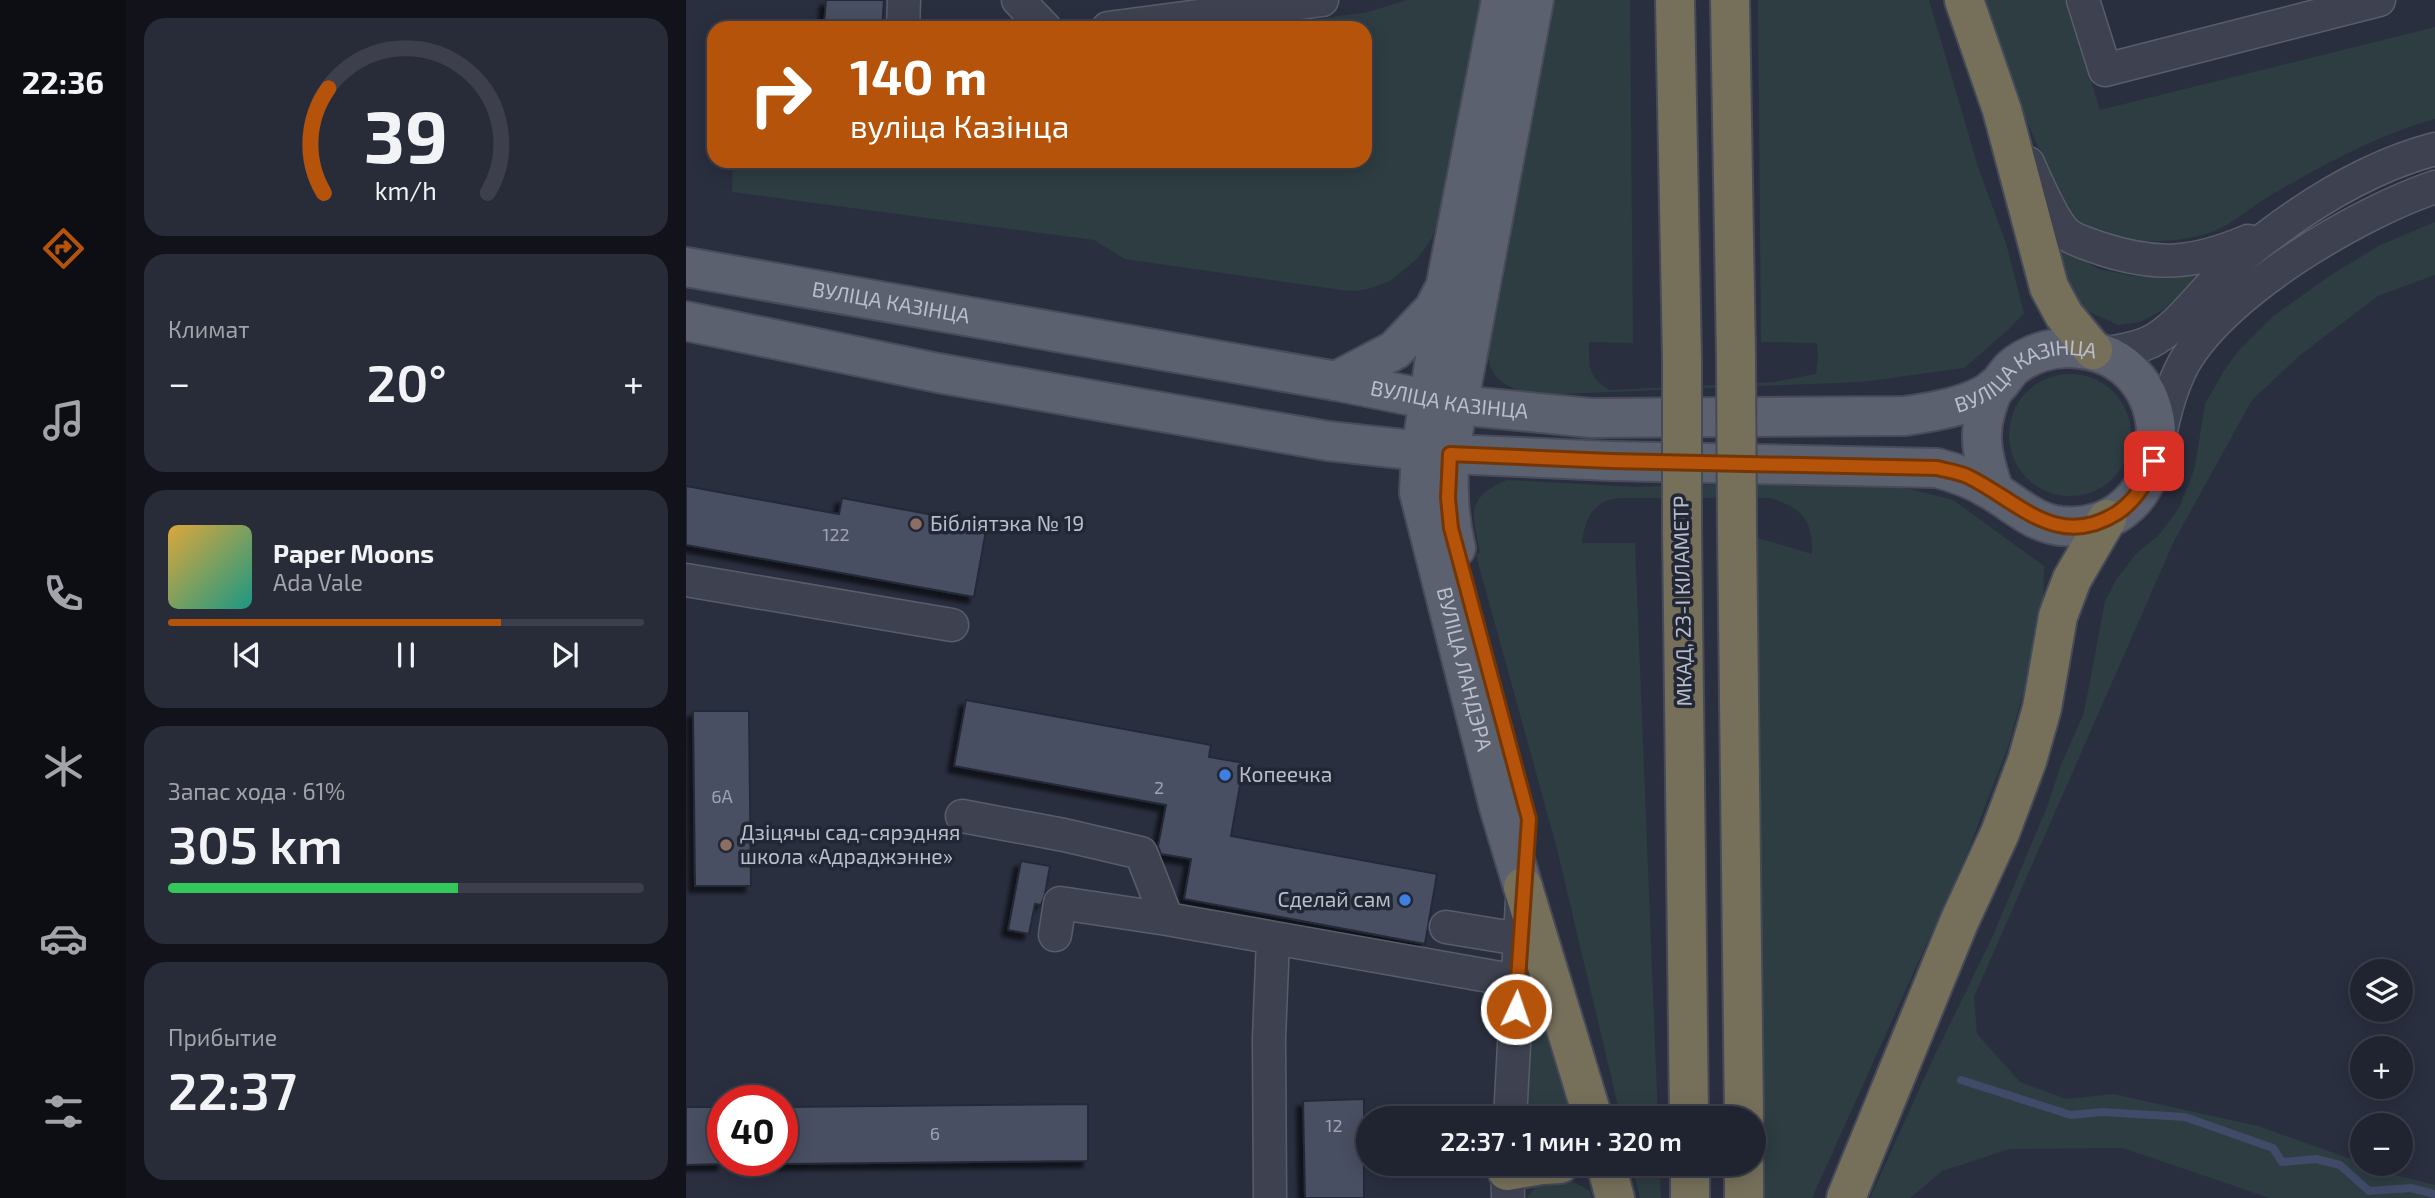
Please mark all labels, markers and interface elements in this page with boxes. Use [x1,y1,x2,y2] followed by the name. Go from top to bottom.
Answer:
[850,46,987,105] text: 140 m
[735,49,826,140] icon: right
[22,62,104,100] text: 22:36
[364,90,448,178] text: 39
[850,106,1069,144] text: вуліца Казінца
[375,175,437,205] text: km/h
[39,224,88,273] icon: directions
[810,275,972,328] street label: ВУЛІЦА КАЗІНЦА
[168,315,249,343] text: Климат
[1951,334,2100,417] street label: ВУЛІЦА КАЗІНЦА
[366,350,447,412] text: 20°
[168,359,190,405] text: −
[623,359,644,405] text: +
[1368,374,1530,423] street label: ВУЛІЦА КАЗІНЦА
[39,396,88,445] icon: music
[2124,431,2184,491] pin
[2135,442,2173,480] icon: arrive
[1667,495,1696,707] street label: МКАД, 23-І КІЛАМЕТР
[930,510,1084,535] place label: Бібліятэка № 19
[908,516,924,532] marker: Бібліятэка № 19
[822,523,850,545] house number: 122
[273,537,434,568] text: Paper Moons
[273,568,363,596] text: Ada Vale
[39,569,88,618] icon: phone
[1433,584,1498,753] street label: ВУЛІЦА ЛАНДЭРА
[228,636,266,674] icon: previous
[387,636,425,674] icon: pause
[546,636,584,674] icon: next
[39,742,88,791] icon: climate
[1239,761,1332,786] place label: Копеечка
[1217,767,1233,783] marker: Копеечка
[1154,776,1164,798] house number: 2
[168,777,345,805] text: Запас хода · 61%
[711,785,734,807] house number: 6А
[168,812,343,874] text: 305 km
[740,819,960,868] place label: Дзіцячы сад-сярэдняя школа «Адраджэнне»
[718,837,734,853] marker: Дзіцячы сад-сярэдняя школа «Адраджэнне»
[1277,886,1391,911] place label: Сделай сам
[1397,892,1413,908] marker: Сделай сам
[39,914,88,963] icon: car
[2350,959,2413,1176] map controls
[2350,959,2413,1022] button: layers
[1479,972,1553,1046] position arrow
[168,1023,277,1051] text: Прибытие
[2350,1036,2413,1099] button: +
[168,1058,297,1120] text: 22:37
[707,1085,798,1176] speed limit sign: 40
[39,1087,88,1136] icon: filters
[2350,1113,2413,1176] button: −
[1325,1114,1343,1136] house number: 12
[930,1122,940,1144] house number: 6
[1440,1125,1682,1156] text: 22:37 · 1 мин · 320 m

